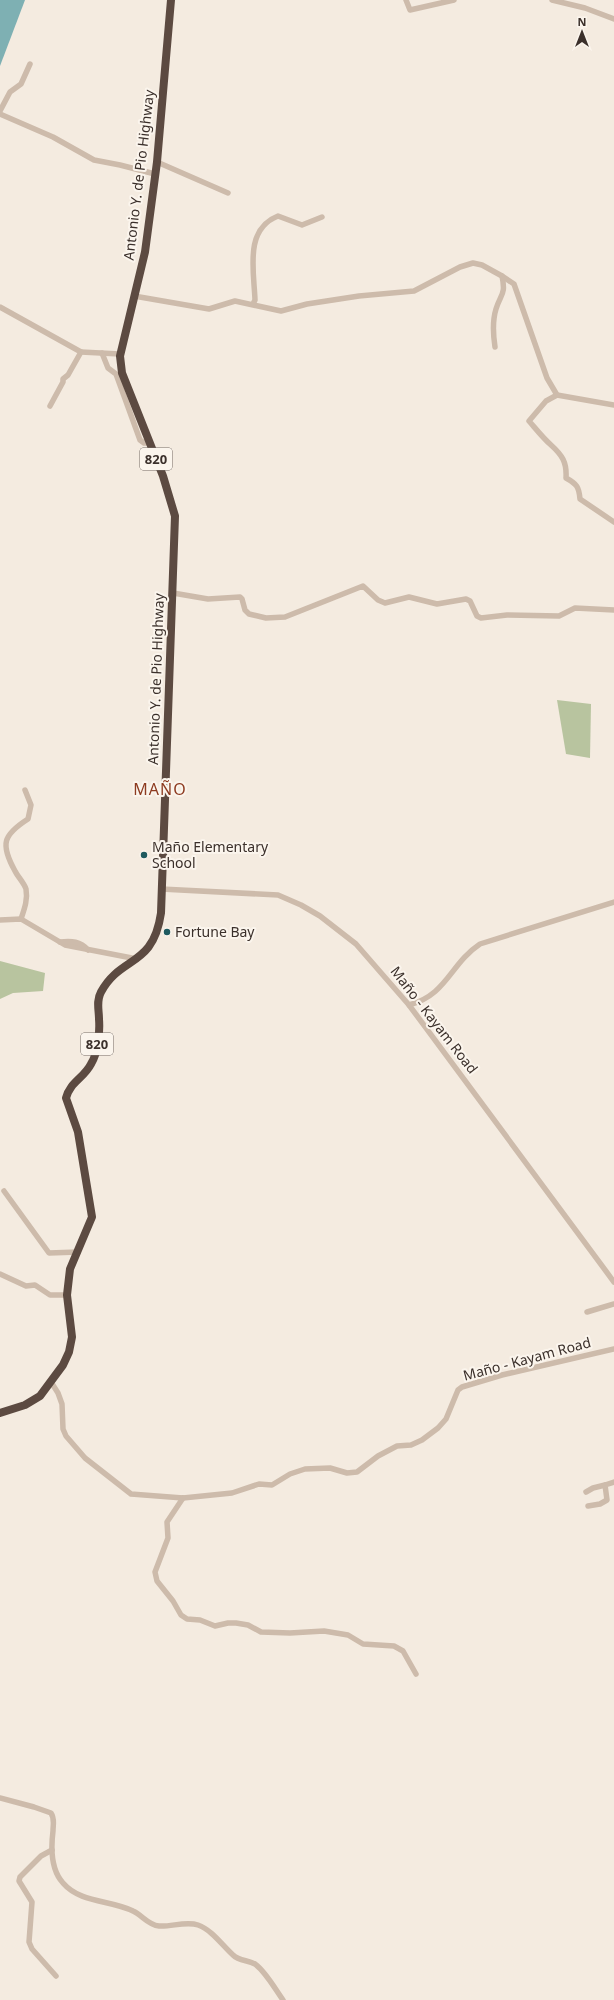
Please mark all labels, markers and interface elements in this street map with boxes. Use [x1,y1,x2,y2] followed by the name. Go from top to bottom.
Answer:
[562,12,602,52] north arrow
[578,14,586,29] text: N
[119,88,158,261] street label: Antonio Y. de Pio Highway
[140,448,172,470] road number: 820
[143,592,168,765] street label: Antonio Y. de Pio Highway
[133,778,187,800] district label: MAÑO
[152,837,269,872] place label: Maño Elementary School
[139,850,149,860] marker: Maño Elementary School
[175,922,255,941] place label: Fortune Bay
[162,927,172,937] marker: Fortune Bay
[386,962,482,1077] street label: Maño - Kayam Road
[81,1033,113,1055] road number: 820
[461,1332,593,1385] street label: Maño - Kayam Road

